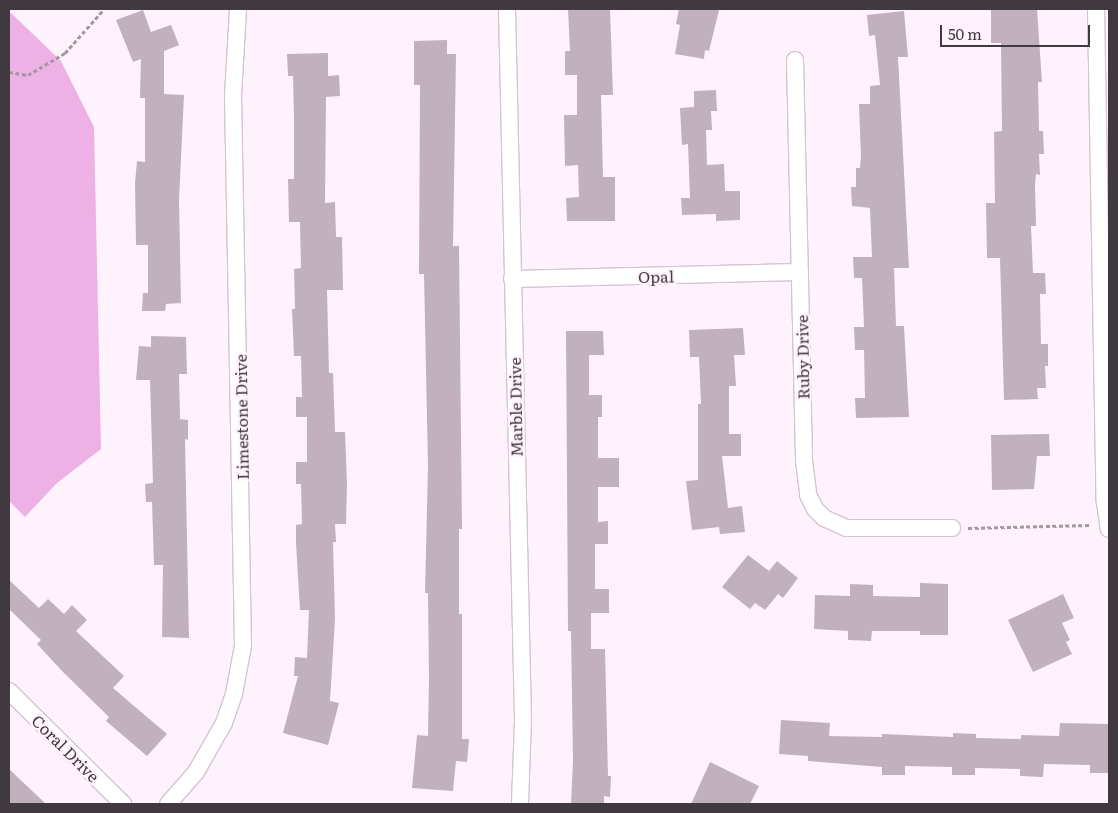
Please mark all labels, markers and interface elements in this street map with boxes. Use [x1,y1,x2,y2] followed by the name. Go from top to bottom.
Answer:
[943,15,1093,47] scale bar
[948,22,982,45] text: 50 m
[638,266,674,286] street label: Opal
[792,315,812,399] street label: Ruby Drive
[230,354,252,480] street label: Limestone Drive
[505,357,525,457] street label: Marble Drive
[28,710,104,786] street label: Coral Drive

